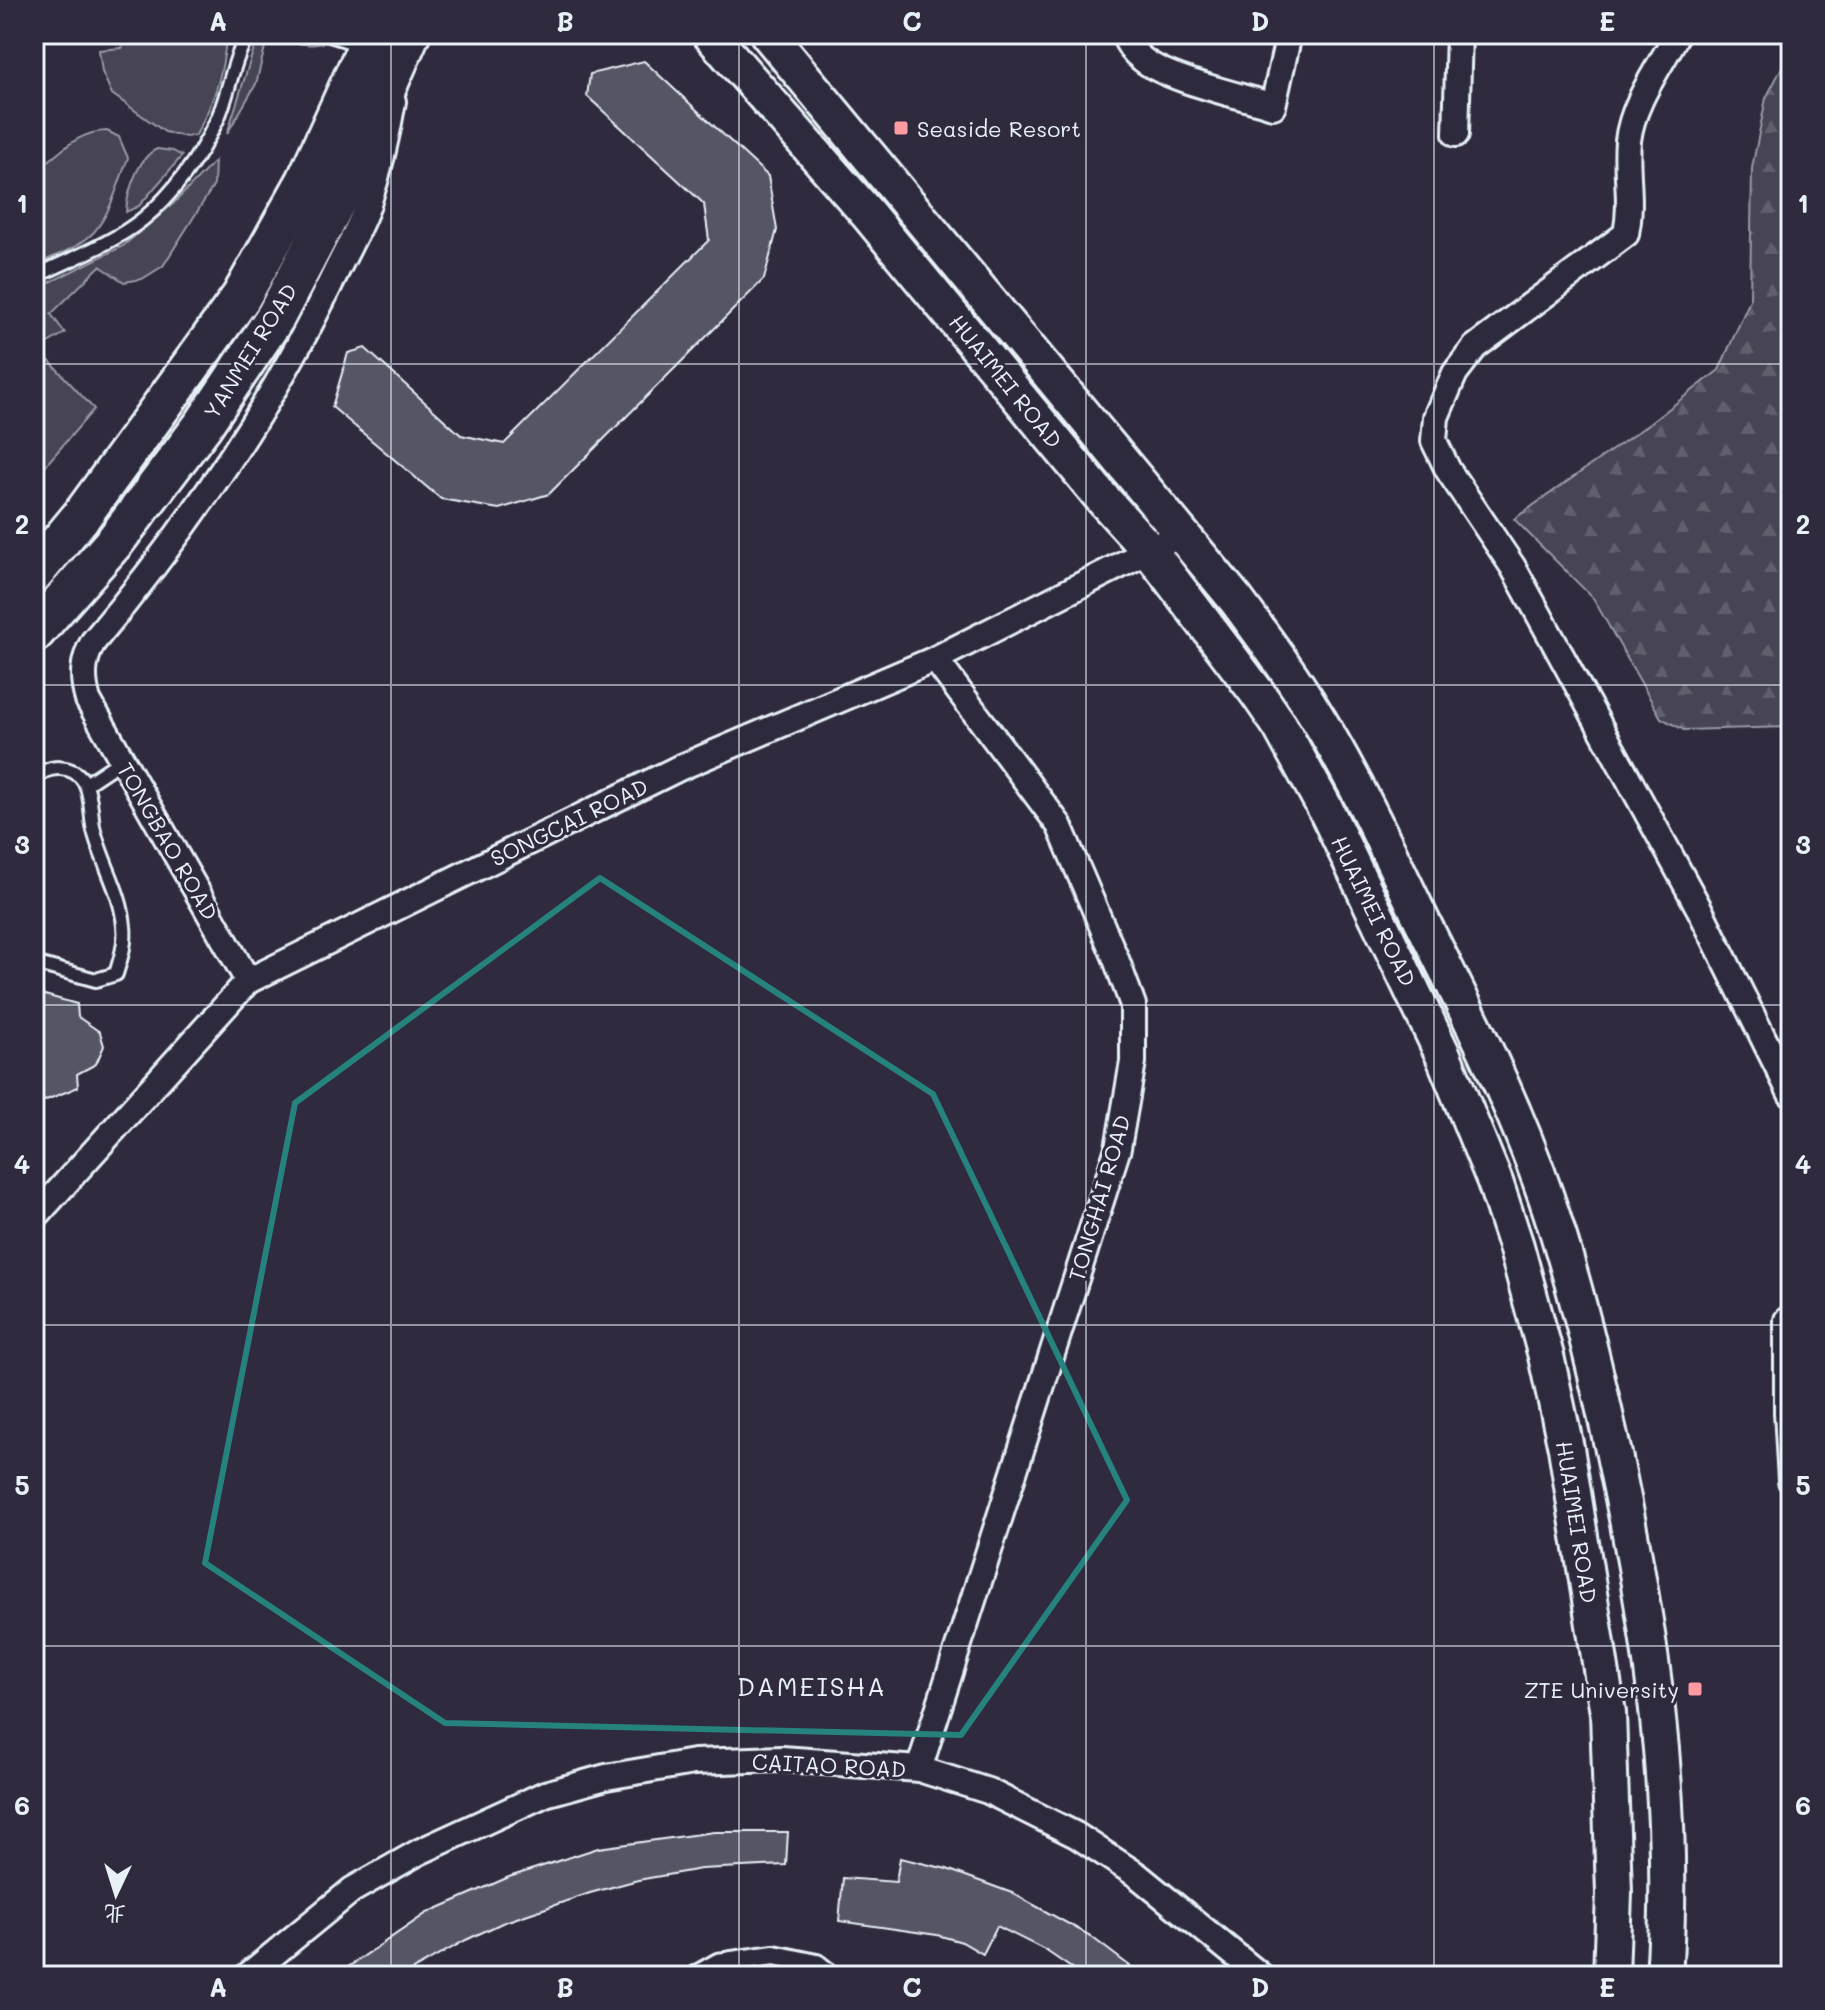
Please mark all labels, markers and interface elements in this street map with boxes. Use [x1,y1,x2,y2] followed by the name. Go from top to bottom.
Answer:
[209,4,227,38] text: A
[556,4,574,38] text: B
[902,4,922,38] text: C
[1251,4,1269,38] text: D
[1599,4,1615,38] text: E
[917,114,1081,143] place label: Seaside Resort
[892,119,910,137] marker: Seaside Resort
[16,186,28,220] text: 1
[1797,186,1809,220] text: 1
[197,278,303,424] street label: YANMEI ROAD
[943,308,1069,454] street label: HUAIMEI ROAD
[15,507,29,541] text: 2
[1796,507,1810,541] text: 2
[111,757,225,925] street label: TONGBAO ROAD
[485,771,653,873] street label: SONGCAI ROAD
[14,827,30,861] text: 3
[1795,827,1811,861] text: 3
[1325,831,1423,991] street label: HUAIMEI ROAD
[1061,1111,1137,1285] street label: TONGHAI ROAD
[14,1147,30,1181] text: 4
[1795,1147,1811,1181] text: 4
[1550,1439,1604,1605] street label: HUAIMEI ROAD
[14,1468,30,1502] text: 5
[1795,1468,1811,1502] text: 5
[737,1669,887,1703] district label: DAMEISHA
[1524,1675,1679,1704] place label: ZTE University
[1686,1680,1704,1698] marker: ZTE University
[751,1746,907,1784] street label: CAITAO ROAD
[14,1788,30,1822] text: 6
[1795,1788,1811,1822] text: 6
[76,1854,156,1934] north arrow
[103,1899,127,1930] text: 北
[209,1970,227,2004] text: A
[556,1970,574,2004] text: B
[902,1970,922,2004] text: C
[1251,1970,1269,2004] text: D
[1599,1970,1615,2004] text: E

